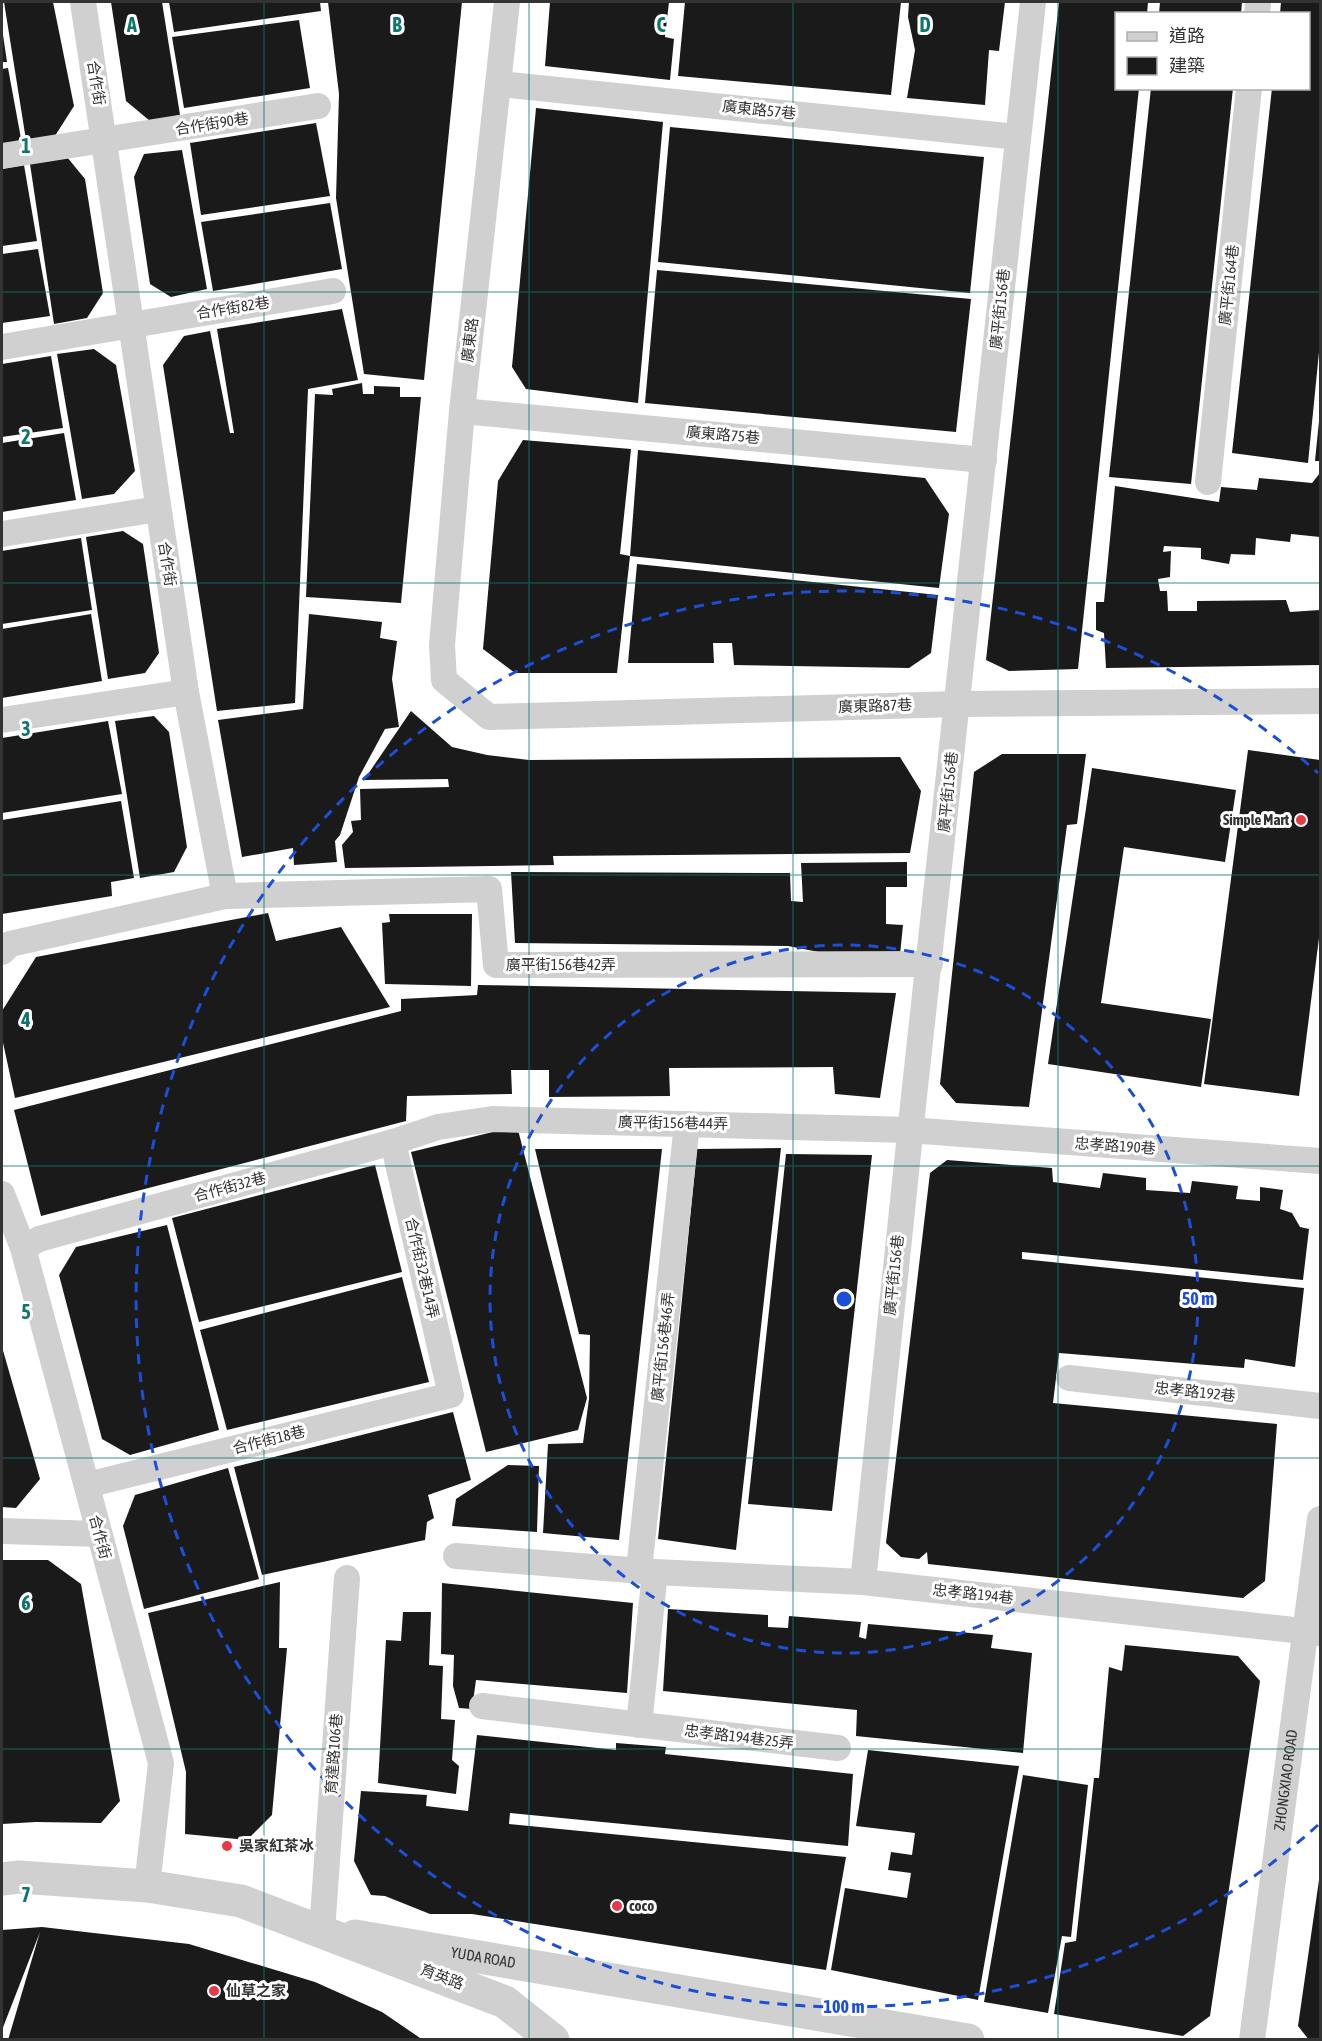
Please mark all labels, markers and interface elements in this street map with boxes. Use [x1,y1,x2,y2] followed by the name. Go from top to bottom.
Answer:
[1115,12,1310,90] legend
[126,13,137,36] text: A
[392,13,402,36] text: B
[657,13,666,36] text: C
[919,13,931,36] text: D
[1169,25,1205,46] text: 道路
[1169,55,1205,76] text: 建築
[85,59,108,106] street label: 合作街
[721,97,797,122] street label: 廣東路57巷
[174,109,250,138] street label: 合作街90巷
[21,134,31,157] text: 1
[1216,244,1241,326] street label: 廣平街164巷
[987,268,1012,350] street label: 廣平街156巷
[195,293,271,322] street label: 合作街82巷
[458,317,481,363] street label: 廣東路
[685,423,761,446] street label: 廣東路75巷
[21,425,31,448] text: 2
[156,540,179,587] street label: 合作街
[838,696,912,715] street label: 廣東路87巷
[21,717,31,740] text: 3
[935,751,960,833] street label: 廣平街156巷
[1223,811,1290,828] place label: Simple Mart
[1294,813,1308,827] marker: Simple Mart
[506,956,616,973] street label: 廣平街156巷42弄
[20,1008,31,1031] text: 4
[618,1113,728,1132] street label: 廣平街156巷44弄
[1074,1134,1156,1157] street label: 忠孝路190巷
[192,1169,268,1204] street label: 合作街32巷
[403,1216,442,1320] street label: 合作街32巷14弄
[881,1234,906,1316] street label: 廣平街156巷
[1182,1288,1214,1309] text: 50 m
[834,1289,854,1309] centre of rings
[648,1291,677,1403] street label: 廣平街156巷46弄
[21,1300,31,1323] text: 5
[1154,1379,1236,1404] street label: 忠孝路192巷
[231,1422,307,1457] street label: 合作街18巷
[86,1513,115,1561] street label: 合作街
[932,1581,1014,1606] street label: 忠孝路194巷
[21,1591,31,1614] text: 6
[322,1713,345,1795] street label: 育達路106巷
[683,1721,795,1752] street label: 忠孝路194巷25弄
[1270,1729,1300,1832] street label: ZHONGXIAO ROAD
[239,1837,314,1854] place label: 吳家紅茶冰
[220,1839,234,1853] marker: 吳家紅茶冰
[21,1883,31,1906] text: 7
[629,1897,654,1914] place label: coco
[610,1899,624,1913] marker: coco
[450,1943,517,1971] street label: YUDA ROAD
[418,1961,466,1993] street label: 育英路
[226,1982,286,1999] place label: 仙草之家
[207,1984,221,1998] marker: 仙草之家
[824,1996,864,2017] text: 100 m

